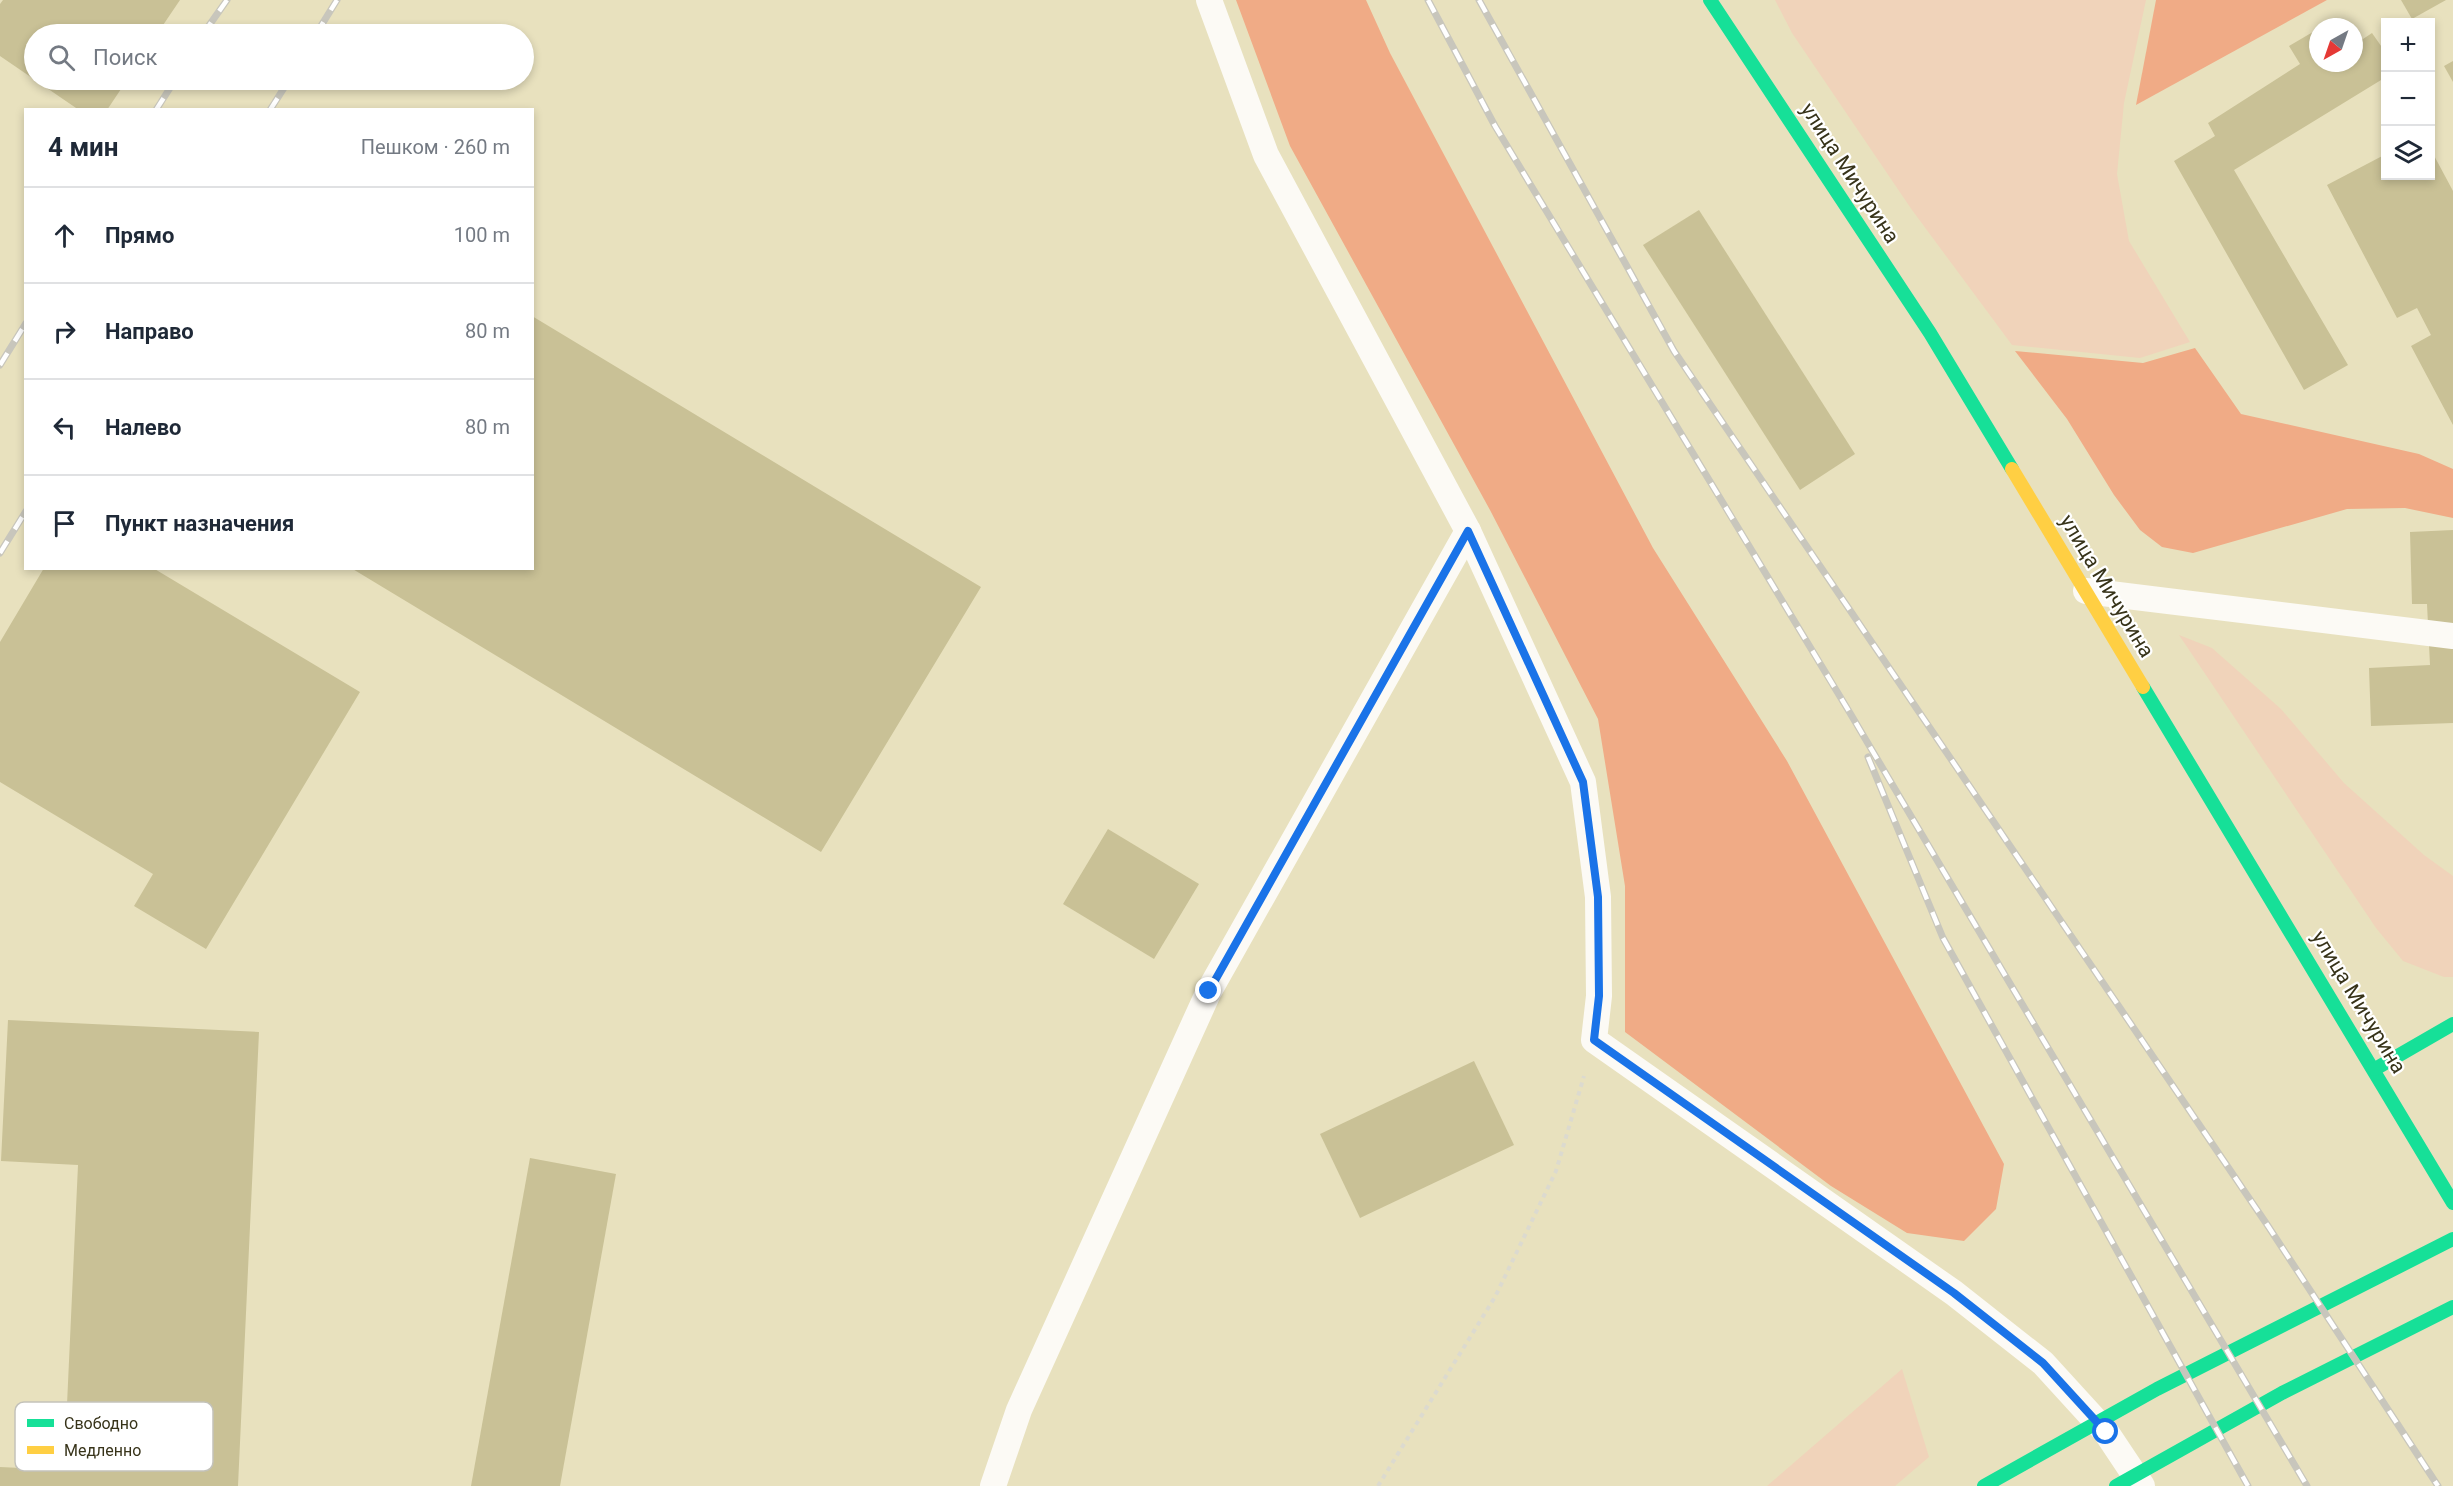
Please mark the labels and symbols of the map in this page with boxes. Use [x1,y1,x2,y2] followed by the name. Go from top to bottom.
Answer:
[2309,18,2363,72] north arrow
[1796,98,1904,248] street label: улица Мичурина
[2055,510,2159,662] street label: улица Мичурина
[2307,926,2411,1078] street label: улица Мичурина
[1195,977,1221,1003] route end
[15,1402,213,1471] legend
[64,1414,138,1433] text: Свободно
[2092,1418,2118,1444] route start
[64,1441,141,1460] text: Медленно

